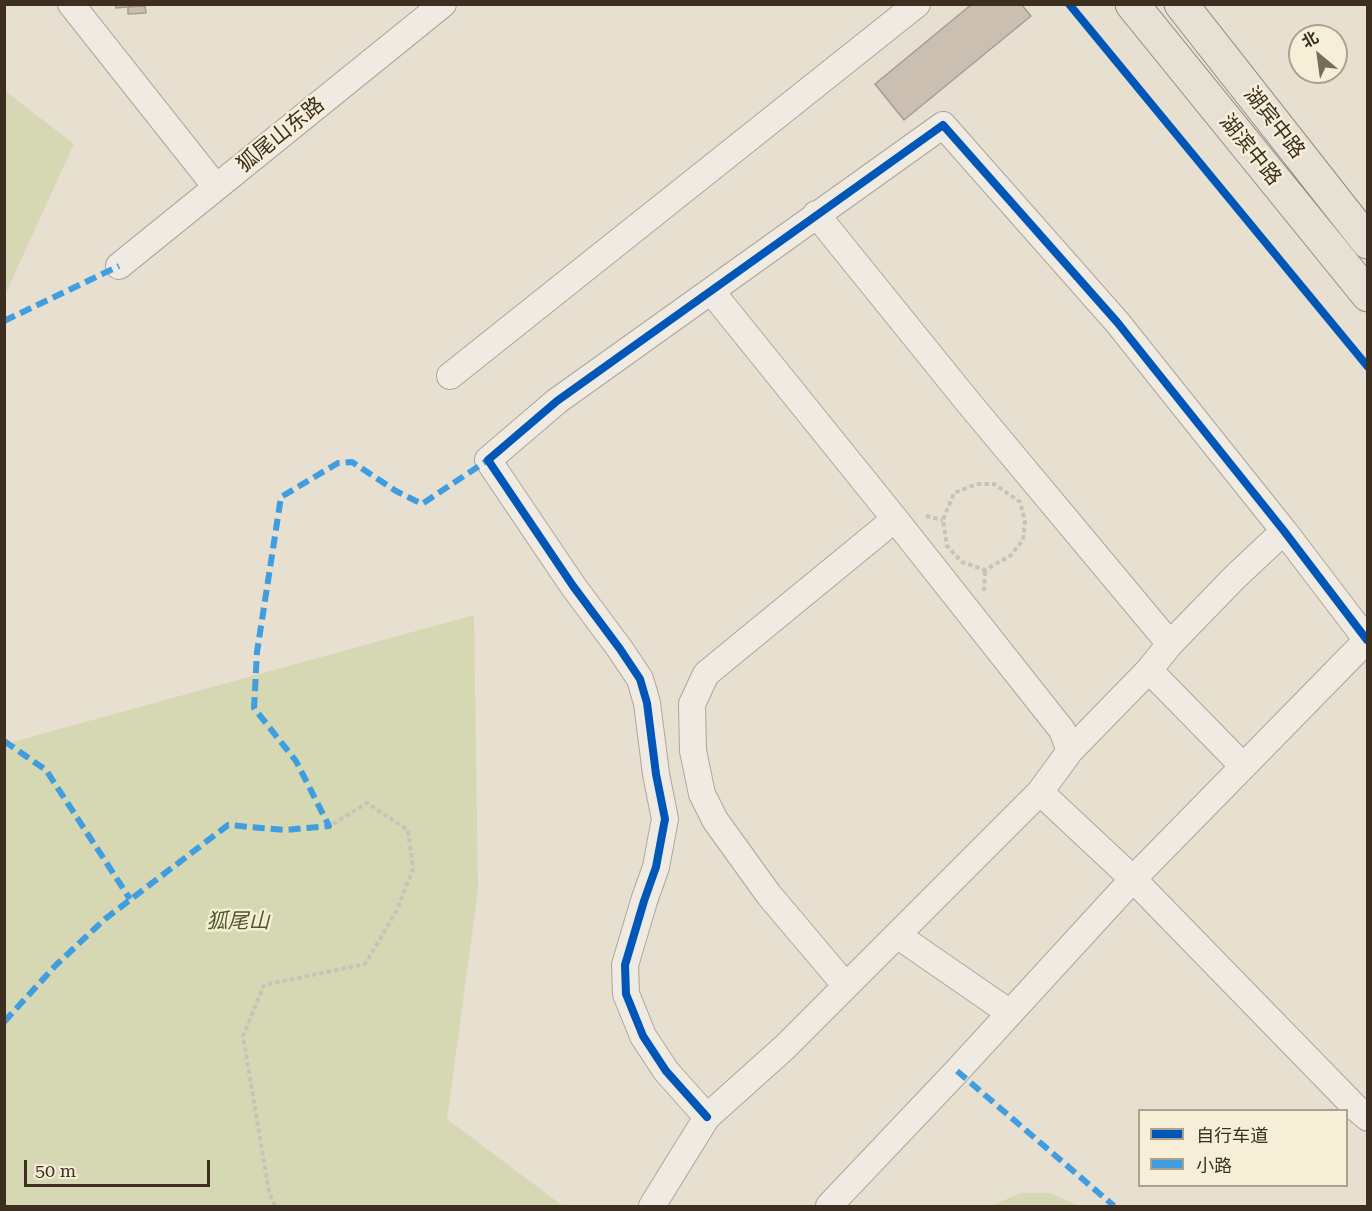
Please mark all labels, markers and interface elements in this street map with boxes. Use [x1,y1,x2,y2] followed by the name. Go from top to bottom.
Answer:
[1288,24,1348,84] north arrow
[1298,27,1322,52] text: 北
[1238,82,1310,164] street label: 湖宾中路
[232,92,330,178] street label: 狐尾山东路
[1214,109,1286,191] street label: 湖滨中路
[207,909,269,935] park label: 狐尾山
[1138,1109,1348,1187] legend
[1196,1125,1268,1146] text: 自行车道
[27,1148,213,1186] scale bar
[1196,1155,1232,1176] text: 小路
[35,1160,76,1181] text: 50 m

